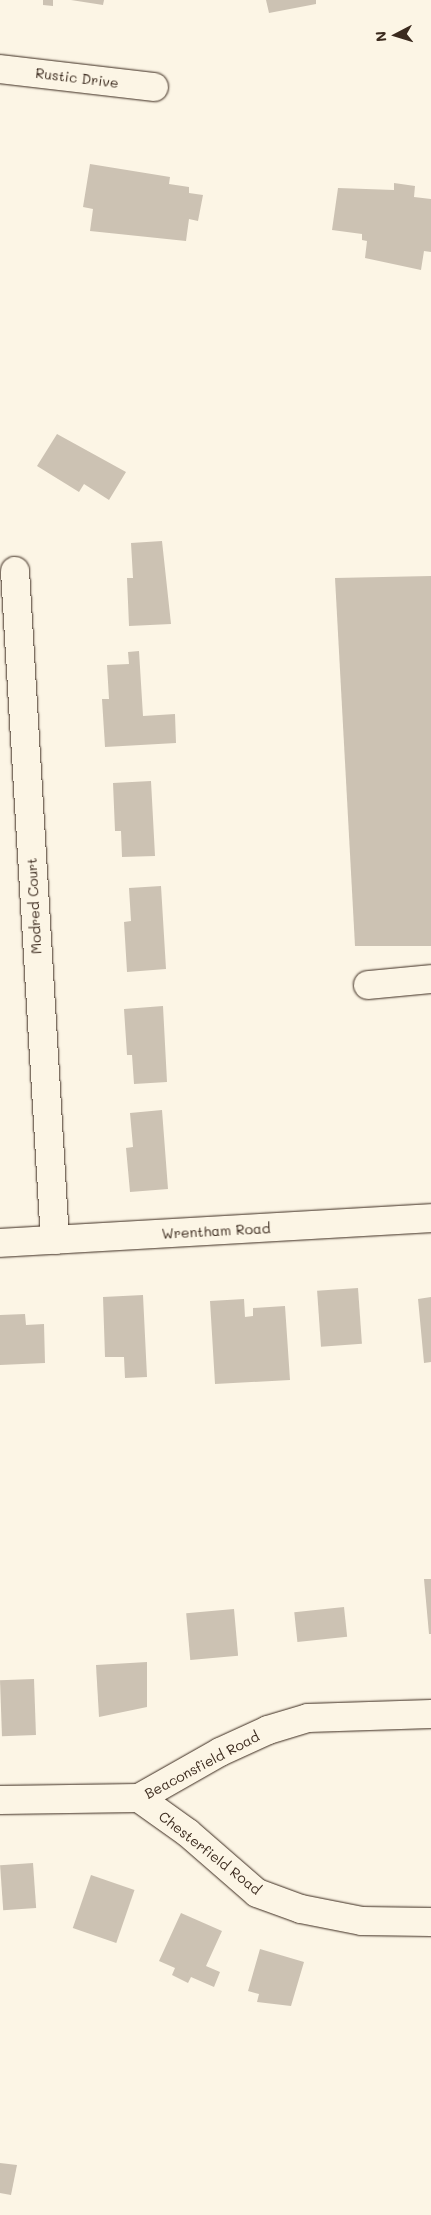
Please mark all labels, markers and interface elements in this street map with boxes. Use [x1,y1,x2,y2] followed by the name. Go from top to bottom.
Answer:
[371,10,421,60] north arrow
[371,30,390,42] text: N
[34,65,120,91] street label: Rustic Drive
[23,857,45,955] street label: Modred Court
[161,1220,271,1242] street label: Wrentham Road
[142,1728,262,1802] street label: Beaconsfield Road
[155,1808,265,1898] street label: Chesterfield Road

